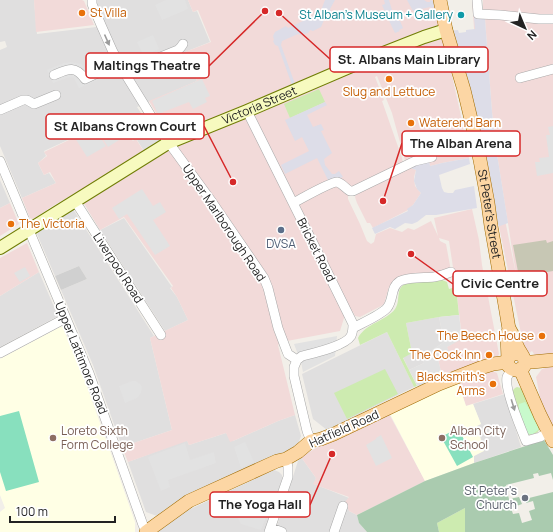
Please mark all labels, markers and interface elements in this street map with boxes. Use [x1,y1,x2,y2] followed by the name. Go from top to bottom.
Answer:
[90,4,127,21] place label: St Villa
[299,6,454,23] place label: St Alban's Museum + Gallery
[77,8,87,18] marker: St Villa
[505,8,545,48] north arrow
[456,10,466,20] marker: St Alban's Museum + Gallery
[524,27,540,44] text: N
[104,34,110,45] one-way arrow
[330,47,488,72] callout: St. Albans Main Library
[338,50,481,68] text: St. Albans Main Library
[86,53,209,78] callout: Maltings Theatre
[93,56,201,74] text: Maltings Theatre
[384,74,394,84] marker: Slug and Lettuce
[219,82,299,128] street label: Victoria Street
[343,83,435,100] place label: Slug and Lettuce
[46,114,204,139] callout: St Albans Crown Court
[419,114,501,131] place label: Waterend Barn
[54,117,197,135] text: St Albans Crown Court
[406,118,416,128] marker: Waterend Barn
[402,131,520,156] callout: The Alban Arena
[410,134,512,152] text: The Alban Arena
[179,161,270,285] street label: Upper Marlborough Road
[474,168,506,260] street label: St Peter's Street
[19,215,85,232] place label: The Victoria
[293,215,340,285] street label: Bricket Road
[6,219,16,229] marker: The Victoria
[276,225,286,235] marker: DVSA
[89,229,148,306] street label: Liverpool Road
[266,235,296,252] place label: DVSA
[453,271,547,296] callout: Civic Centre
[461,274,539,292] text: Civic Centre
[51,299,112,417] street label: Upper Lattimore Road
[437,327,534,344] place label: The Beech House
[537,331,547,341] marker: The Beech House
[410,346,481,363] place label: The Cock Inn
[484,350,494,360] marker: The Cock Inn
[417,368,485,399] place label: Blacksmith's Arms
[488,379,498,389] marker: Blacksmith's Arms
[510,399,516,411] one-way arrow
[306,406,381,452] street label: Hatfield Road
[61,422,133,453] place label: Loreto Sixth Form College
[450,422,507,453] place label: Alban City School
[48,433,58,443] marker: Loreto Sixth Form College
[437,433,447,443] marker: Alban City School
[464,482,517,513] place label: St Peter's Church
[210,492,310,517] callout: The Yoga Hall
[520,493,530,503] marker: St Peter's Church
[218,495,302,513] text: The Yoga Hall
[10,498,115,524] scale bar
[16,503,48,520] text: 100 m

